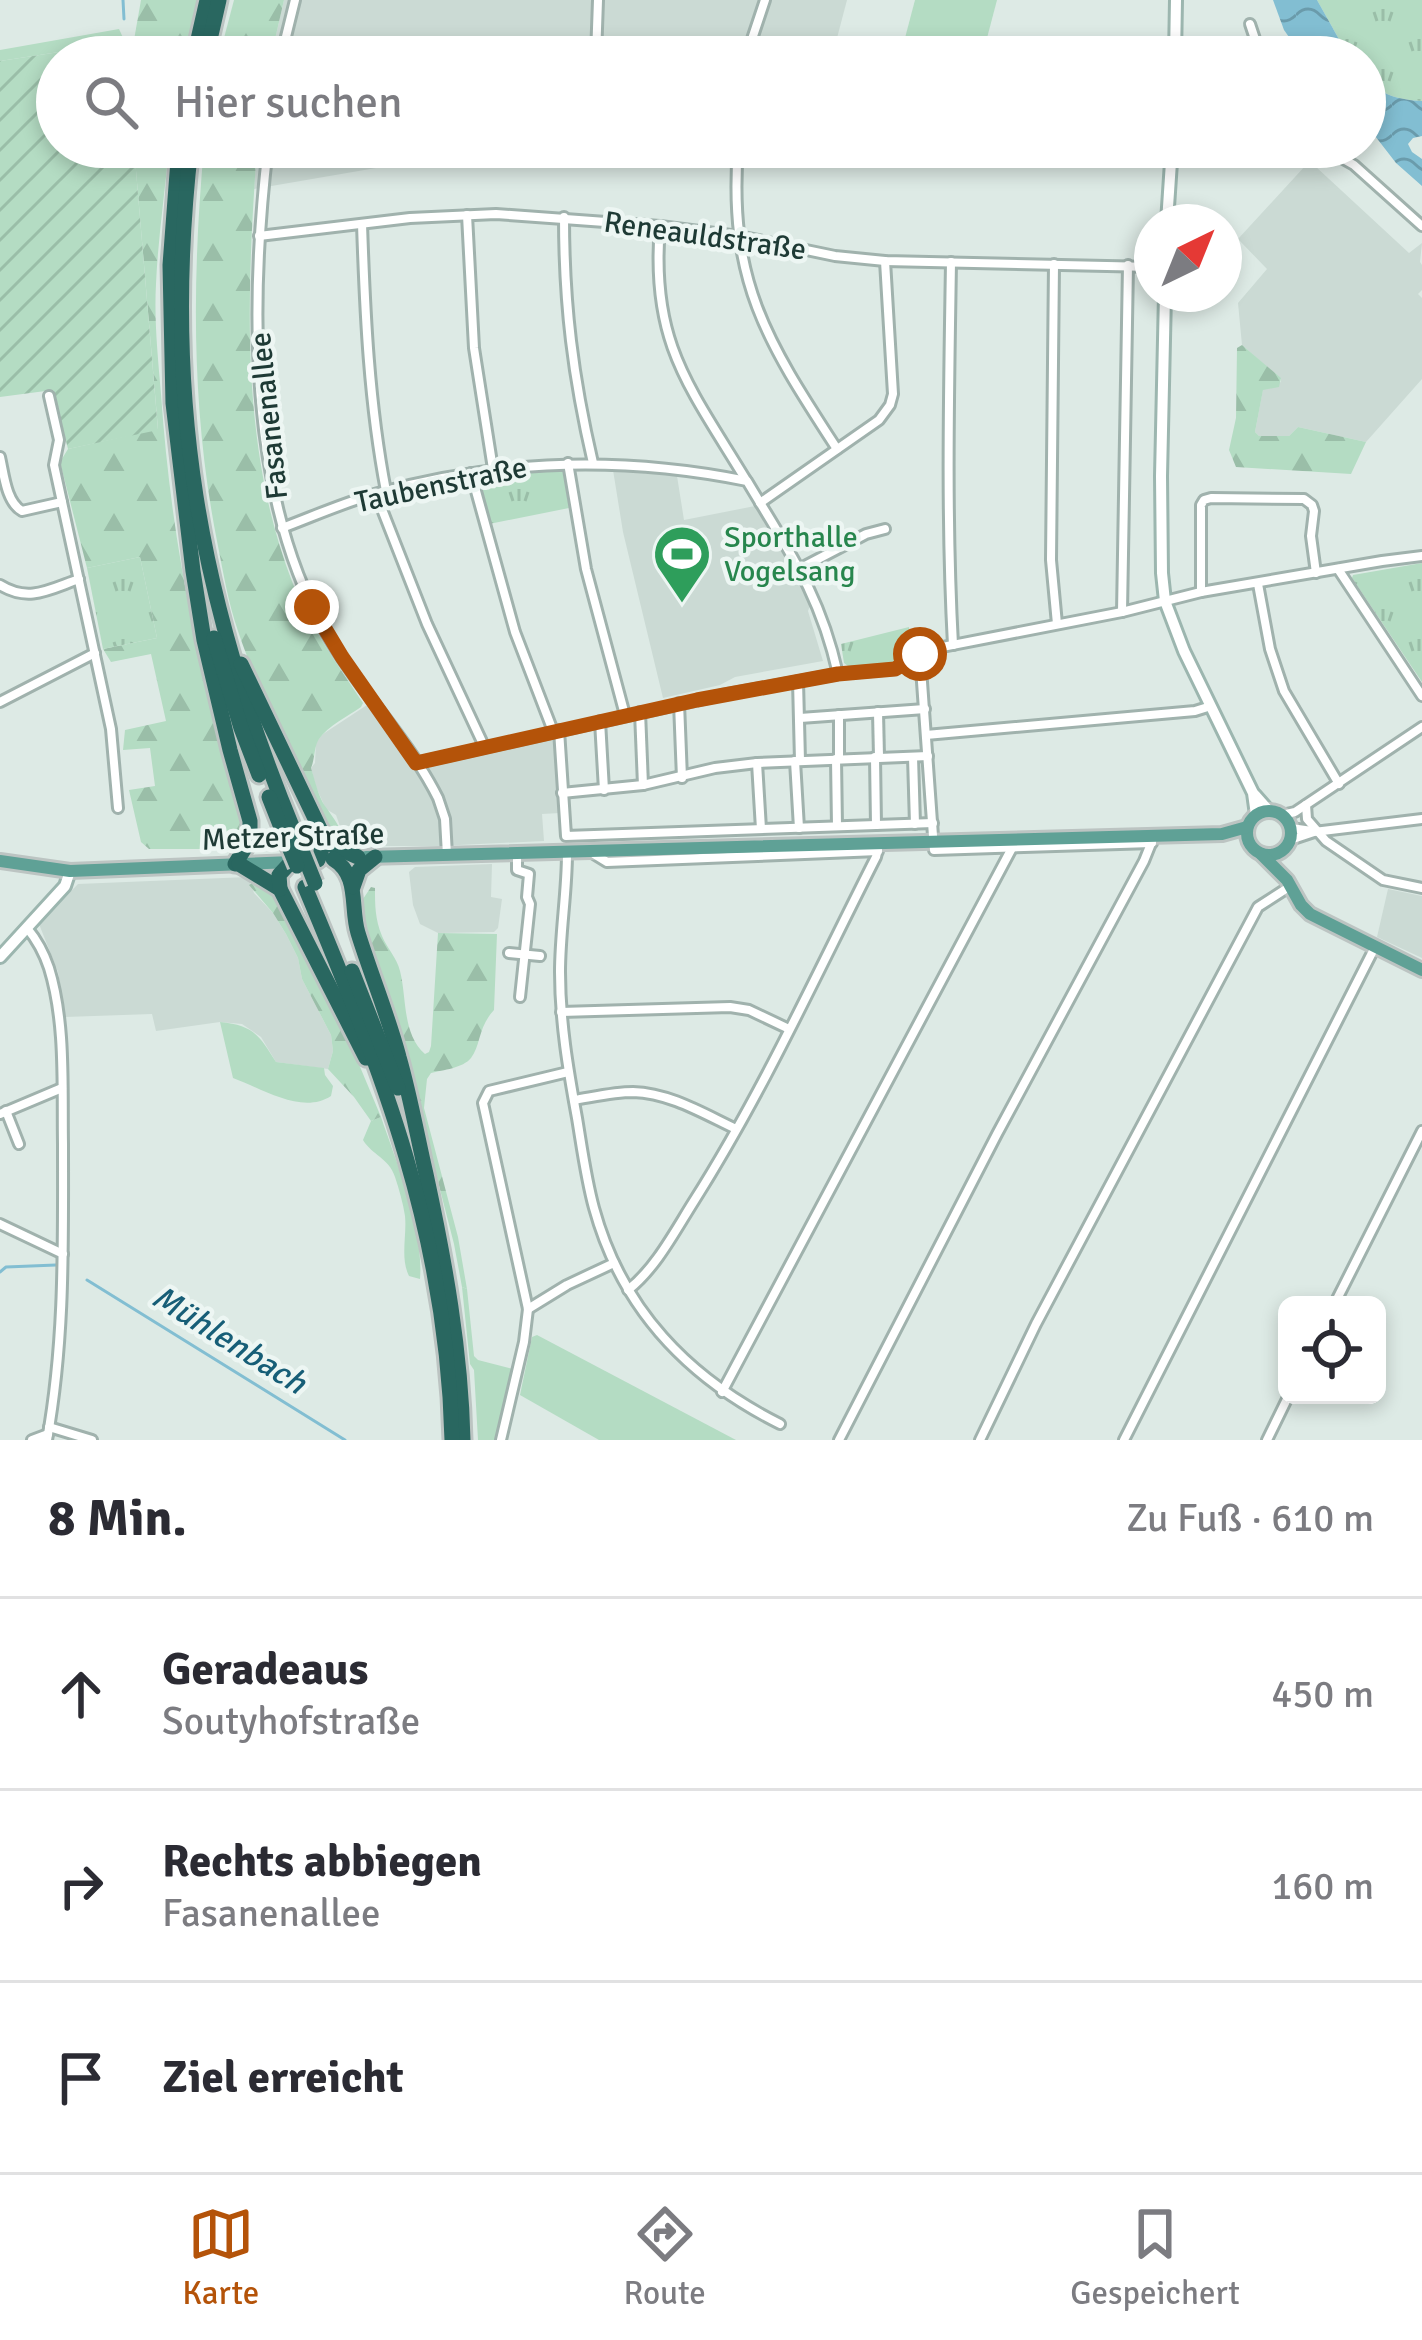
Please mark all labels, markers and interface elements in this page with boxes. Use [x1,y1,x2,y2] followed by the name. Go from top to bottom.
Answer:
[36,36,1386,168] search box
[78,69,144,135] icon: search
[174,75,403,130] text: Hier suchen
[602,204,808,268] street label: Reneauldstraße
[1134,204,1242,312] north arrow
[242,330,296,502] street label: Fasanenallee
[352,449,530,521] street label: Taubenstraße
[724,519,858,590] place label: Sporthalle Vogelsang
[651,523,713,605] sports icon: Sporthalle Vogelsang
[285,580,339,634] route end
[893,627,947,681] route start
[201,815,385,859] street label: Metzer Straße
[144,1276,315,1404] water label: Mühlenbach
[1278,1296,1386,1404] map controls
[1278,1296,1386,1404] button: locate
[48,1487,187,1550] text: 8 Min.
[1126,1494,1374,1542] text: Zu Fuß · 610 m
[162,1642,368,1697] text: Geradeaus
[48,1661,114,1727] icon: ahead
[1271,1670,1374,1718] text: 450 m
[162,1697,420,1745] text: Soutyhofstraße
[162,1834,482,1889] text: Rechts abbiegen
[48,1853,114,1919] icon: right
[1271,1862,1374,1910] text: 160 m
[162,1889,381,1937] text: Fasanenallee
[48,2045,114,2111] icon: arrive
[162,2050,404,2105] text: Ziel erreicht
[182,2201,259,2314] tab: Karte
[624,2201,706,2314] tab: Route
[1070,2201,1240,2314] tab: Gespeichert

